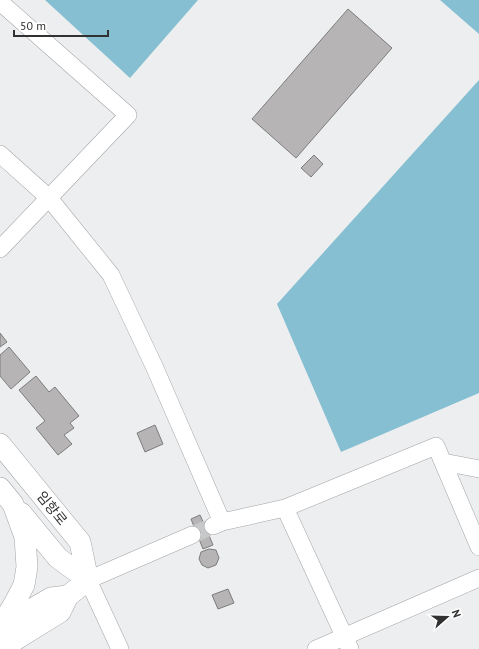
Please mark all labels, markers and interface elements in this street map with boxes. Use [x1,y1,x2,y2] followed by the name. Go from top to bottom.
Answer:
[14,12,108,38] scale bar
[20,18,46,33] text: 50 m
[33,487,71,529] street label: 임항로
[427,597,467,637] north arrow
[449,608,464,619] text: N

